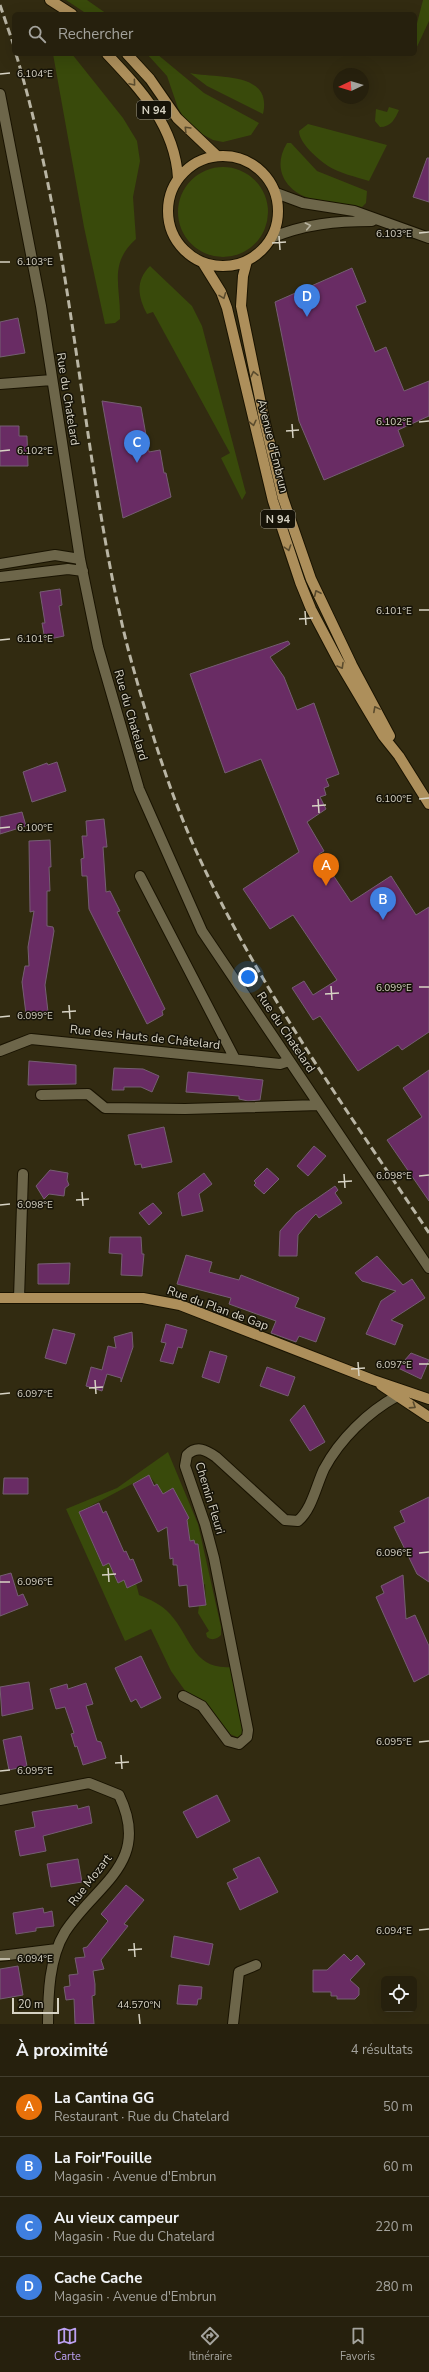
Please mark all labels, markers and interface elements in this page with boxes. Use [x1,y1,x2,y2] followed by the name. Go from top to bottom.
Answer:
[12,12,417,56] search box
[26,23,48,45] icon: search
[58,24,133,44] text: Rechercher
[17,67,53,81] text: 6.104°E
[333,68,369,104] north arrow
[128,78,135,86] one-way arrow
[137,101,171,119] road number: N 94
[184,126,192,134] one-way arrow
[305,222,311,230] one-way arrow
[376,227,412,241] text: 6.103°E
[17,255,53,269] text: 6.103°E
[294,284,320,317] pin: D
[218,293,226,300] one-way arrow
[53,351,83,447] street label: Rue du Chatelard
[251,371,259,377] one-way arrow
[254,398,292,494] street label: Avenue d'Embrun
[376,415,412,429] text: 6.102°E
[249,420,257,426] one-way arrow
[124,430,150,463] pin: C
[17,444,53,458] text: 6.102°E
[261,510,295,528] road number: N 94
[283,544,291,551] one-way arrow
[314,589,322,597] one-way arrow
[376,604,412,618] text: 6.101°E
[17,632,53,646] text: 6.101°E
[337,662,344,669] one-way arrow
[110,668,152,762] street label: Rue du Chatelard
[373,705,381,713] one-way arrow
[376,792,412,806] text: 6.100°E
[17,821,53,835] text: 6.100°E
[313,853,339,886] pin: A
[370,887,396,920] pin: B
[238,967,258,987] your location
[376,981,412,995] text: 6.099°E
[253,989,319,1075] street label: Rue du Chatelard
[17,1009,53,1023] text: 6.099°E
[69,1021,221,1053] street label: Rue des Hauts de Châtelard
[376,1169,412,1183] text: 6.098°E
[17,1198,53,1212] text: 6.098°E
[165,1282,271,1334] street label: Rue du Plan de Gap
[376,1358,412,1372] text: 6.097°E
[17,1387,53,1401] text: 6.097°E
[408,1401,415,1408] one-way arrow
[191,1460,229,1536] street label: Chemin Fleuri
[376,1546,412,1560] text: 6.096°E
[17,1575,53,1589] text: 6.096°E
[376,1735,412,1749] text: 6.095°E
[17,1764,53,1778] text: 6.095°E
[65,1850,116,1909] street label: Rue Mozart
[376,1924,412,1938] text: 6.094°E
[17,1952,53,1966] text: 6.094°E
[381,1976,417,2012] map controls
[381,1976,417,2012] button: locate
[12,1996,59,2015] scale bar
[18,1997,43,2012] text: 20 m
[117,1998,161,2012] text: 44.570°N
[16,2039,108,2062] text: À proximité
[351,2041,413,2059] text: 4 résultats
[54,2088,154,2108] text: La Cantina GG
[24,2098,34,2116] text: A
[383,2098,413,2116] text: 50 m
[54,2108,229,2126] text: Restaurant · Rue du Chatelard
[54,2148,152,2168] text: La Foir'Fouille
[25,2158,33,2176] text: B
[383,2158,413,2176] text: 60 m
[54,2168,216,2186] text: Magasin · Avenue d'Embrun
[54,2208,179,2228] text: Au vieux campeur
[25,2218,33,2236] text: C
[375,2218,413,2236] text: 220 m
[54,2228,215,2246] text: Magasin · Rue du Chatelard
[54,2268,142,2288] text: Cache Cache
[24,2278,34,2296] text: D
[375,2278,413,2296] text: 280 m
[54,2288,216,2306] text: Magasin · Avenue d'Embrun
[54,2325,81,2364] tab: Carte
[189,2325,232,2364] tab: Itinéraire
[340,2325,375,2364] tab: Favoris

